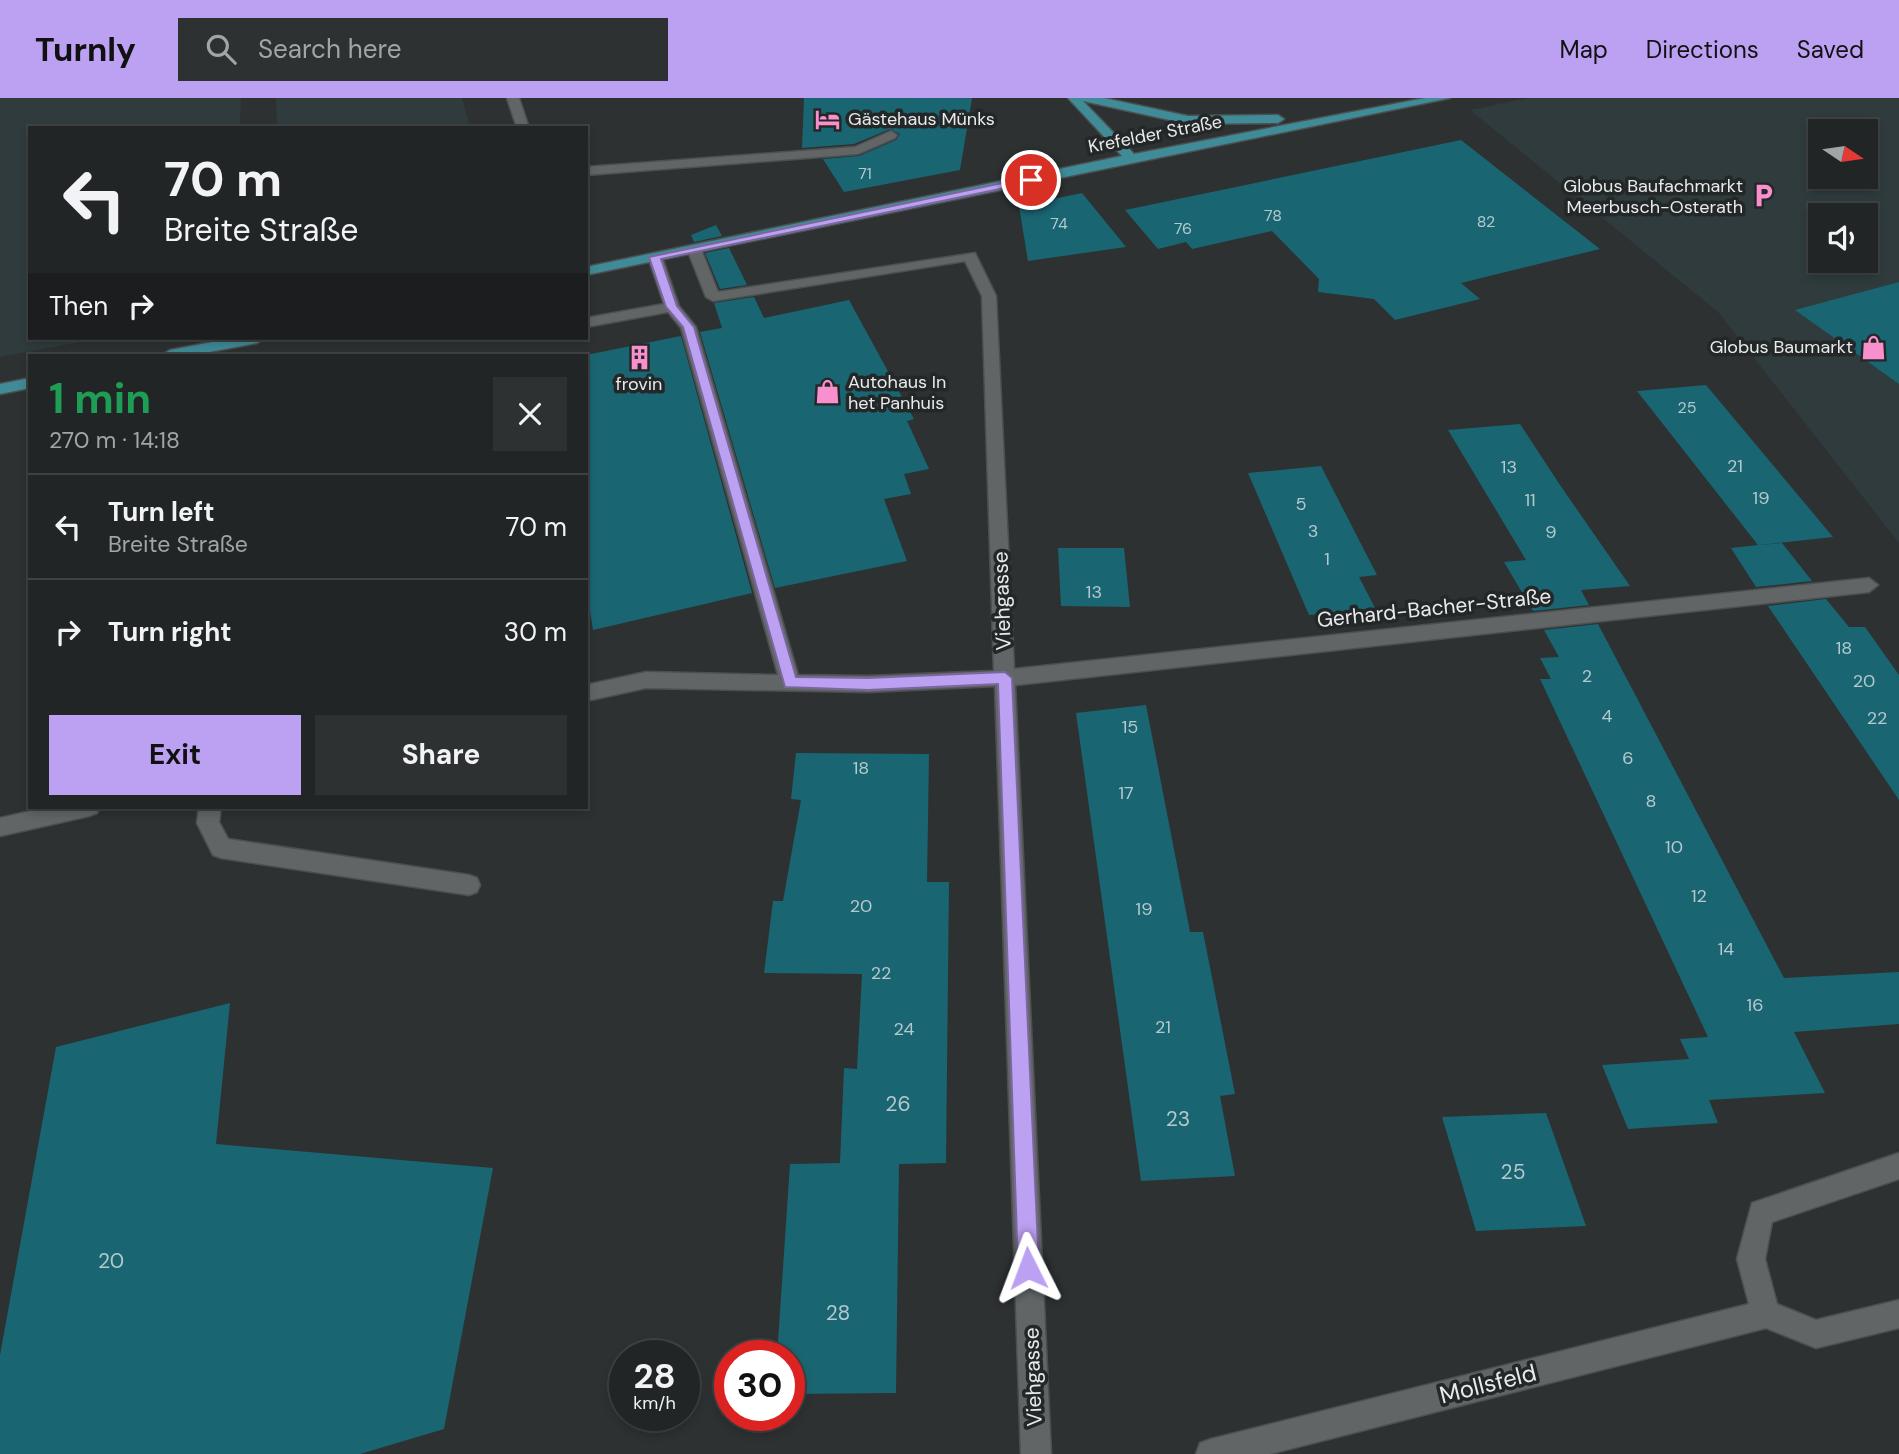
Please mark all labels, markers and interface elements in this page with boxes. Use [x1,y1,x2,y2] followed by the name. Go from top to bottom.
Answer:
[178,18,668,81] search box
[35,28,136,71] text: Turnly
[202,30,240,68] icon: search
[258,32,401,66] text: Search here
[1560,34,1608,65] text: Map
[1646,34,1759,65] text: Directions
[1797,34,1864,65] text: Saved
[814,105,842,133] hotel icon: Gästehaus Münks
[848,107,995,131] place label: Gästehaus Münks
[1086,109,1224,159] street label: Krefelder Straße
[1808,119,1878,189] north arrow
[1808,119,1878,273] map controls
[164,147,282,211] text: 70 m
[1001,150,1061,210] pin
[49,154,140,245] icon: left
[1012,161,1050,199] icon: arrive
[858,163,872,184] house number: 71
[1563,174,1743,219] place label: Globus Baufachmarkt Meerbusch-Osterath
[1749,182,1777,210] parking icon: Globus Baufachmarkt Meerbusch-Osterath
[1808,203,1878,273] button: sound
[1264,205,1282,226] house number: 78
[164,209,358,251] text: Breite Straße
[1477,211,1495,232] house number: 82
[1050,213,1068,234] house number: 74
[1174,218,1192,239] house number: 76
[122,287,160,325] icon: right
[49,289,108,323] text: Then
[1859,333,1887,361] shop icon: Globus Baumarkt
[1710,335,1853,359] place label: Globus Baumarkt
[625,343,653,371] building icon: frovin
[848,370,946,415] place label: Autohaus In het Panhuis
[49,371,151,426] text: 1 min
[616,372,662,396] place label: frovin
[493,377,567,451] button: close
[814,378,842,406] shop icon: Autohaus In het Panhuis
[1678,397,1696,418] house number: 25
[49,425,180,455] text: 270 m · 14:18
[1727,454,1743,478] house number: 21
[1501,455,1517,479] house number: 13
[1753,486,1769,510] house number: 19
[1524,488,1536,512] house number: 11
[1296,492,1306,516] house number: 5
[108,495,215,529] text: Turn left
[49,508,87,546] icon: left
[506,510,567,544] text: 70 m
[1308,519,1318,543] house number: 3
[1545,520,1557,544] house number: 9
[108,529,248,559] text: Breite Straße
[1324,547,1330,571] house number: 1
[986,551,1018,651] street label: Viehgasse
[1086,580,1102,604] house number: 13
[1315,582,1553,634] street label: Gerhard-Bacher-Straße
[49,613,87,651] icon: right
[108,615,232,649] text: Turn right
[504,615,567,649] text: 30 m
[1836,636,1852,660] house number: 18
[1582,664,1592,688] house number: 2
[1853,669,1875,693] house number: 20
[1602,704,1613,728] house number: 4
[1867,706,1887,730] house number: 22
[49,715,301,795] button: Exit
[315,715,567,795] button: Share
[1122,715,1138,739] house number: 15
[1622,746,1634,770] house number: 6
[853,756,869,780] house number: 18
[1118,781,1134,805] house number: 17
[1646,789,1656,813] house number: 8
[1665,835,1683,859] house number: 10
[1691,884,1707,908] house number: 12
[850,894,872,918] house number: 20
[1136,897,1152,921] house number: 19
[1718,937,1734,961] house number: 14
[871,961,891,985] house number: 22
[1747,993,1763,1017] house number: 16
[1155,1015,1171,1039] house number: 21
[894,1017,915,1041] house number: 24
[885,1090,911,1118] house number: 26
[1166,1105,1190,1133] house number: 23
[1501,1158,1525,1186] house number: 25
[991,1231,1065,1305] position arrow
[98,1247,124,1275] house number: 20
[826,1299,850,1327] house number: 28
[1017,1327,1049,1427] street label: Viehgasse
[714,1340,805,1431] speed limit sign: 30
[633,1353,676,1399] text: 28
[1436,1357,1540,1411] street label: Mollsfeld
[633,1391,676,1415] text: km/h

